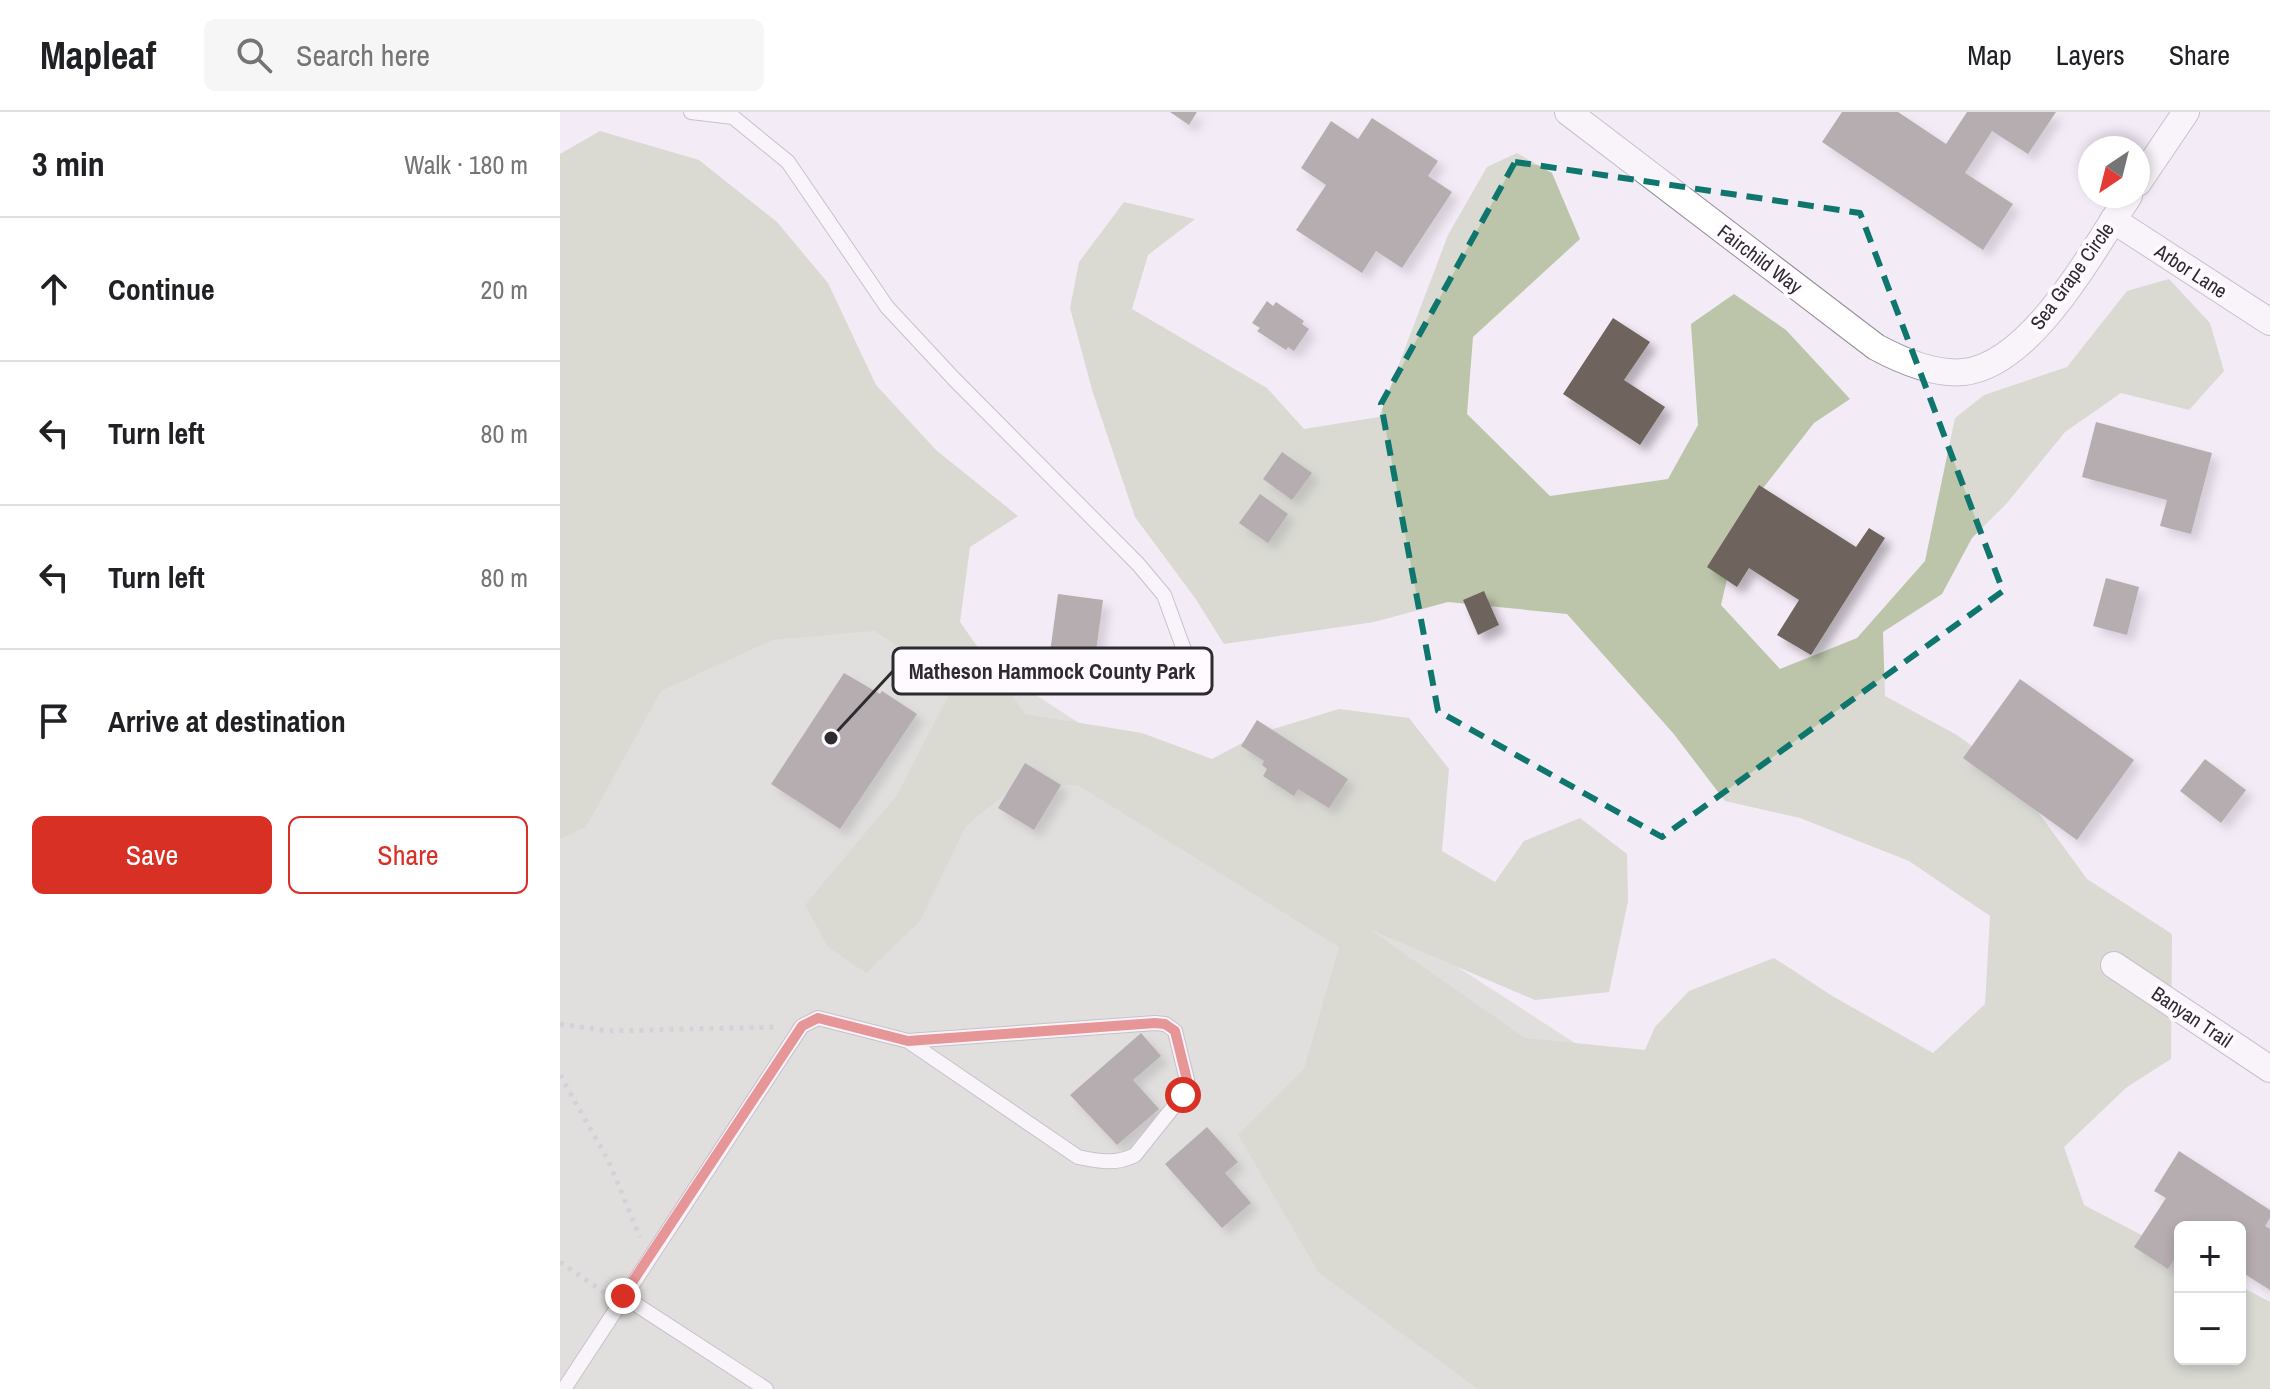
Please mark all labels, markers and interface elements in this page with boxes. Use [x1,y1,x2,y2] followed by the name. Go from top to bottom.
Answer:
[204,19,764,91] search box
[40,30,156,81] text: Mapleaf
[232,33,276,77] icon: search
[296,35,430,75] text: Search here
[1967,36,2012,74] text: Map
[2056,36,2125,74] text: Layers
[2169,36,2230,74] text: Share
[2078,136,2150,208] north arrow
[32,141,105,187] text: 3 min
[404,147,528,182] text: Walk · 180 m
[2023,217,2120,335] street label: Sea Grape Circle
[1712,218,1809,300] street label: Fairchild Way
[2149,237,2233,304] street label: Arbor Lane
[32,267,76,311] icon: ahead
[108,269,215,309] text: Continue
[481,272,528,307] text: 20 m
[32,411,76,455] icon: left
[108,413,205,453] text: Turn left
[481,416,528,451] text: 80 m
[32,555,76,599] icon: left
[108,557,205,597] text: Turn left
[481,560,528,595] text: 80 m
[893,648,1212,694] callout: Matheson Hammock County Park
[909,656,1196,686] text: Matheson Hammock County Park
[32,699,76,743] icon: arrive
[108,701,346,741] text: Arrive at destination
[32,816,272,894] button: Save
[288,816,528,894] button: Share
[2147,980,2238,1054] street label: Banyan Trail
[1165,1077,1201,1113] route start
[2174,1221,2246,1365] map controls
[2174,1221,2246,1293] button: +
[605,1278,641,1314] route end
[2174,1293,2246,1365] button: −

